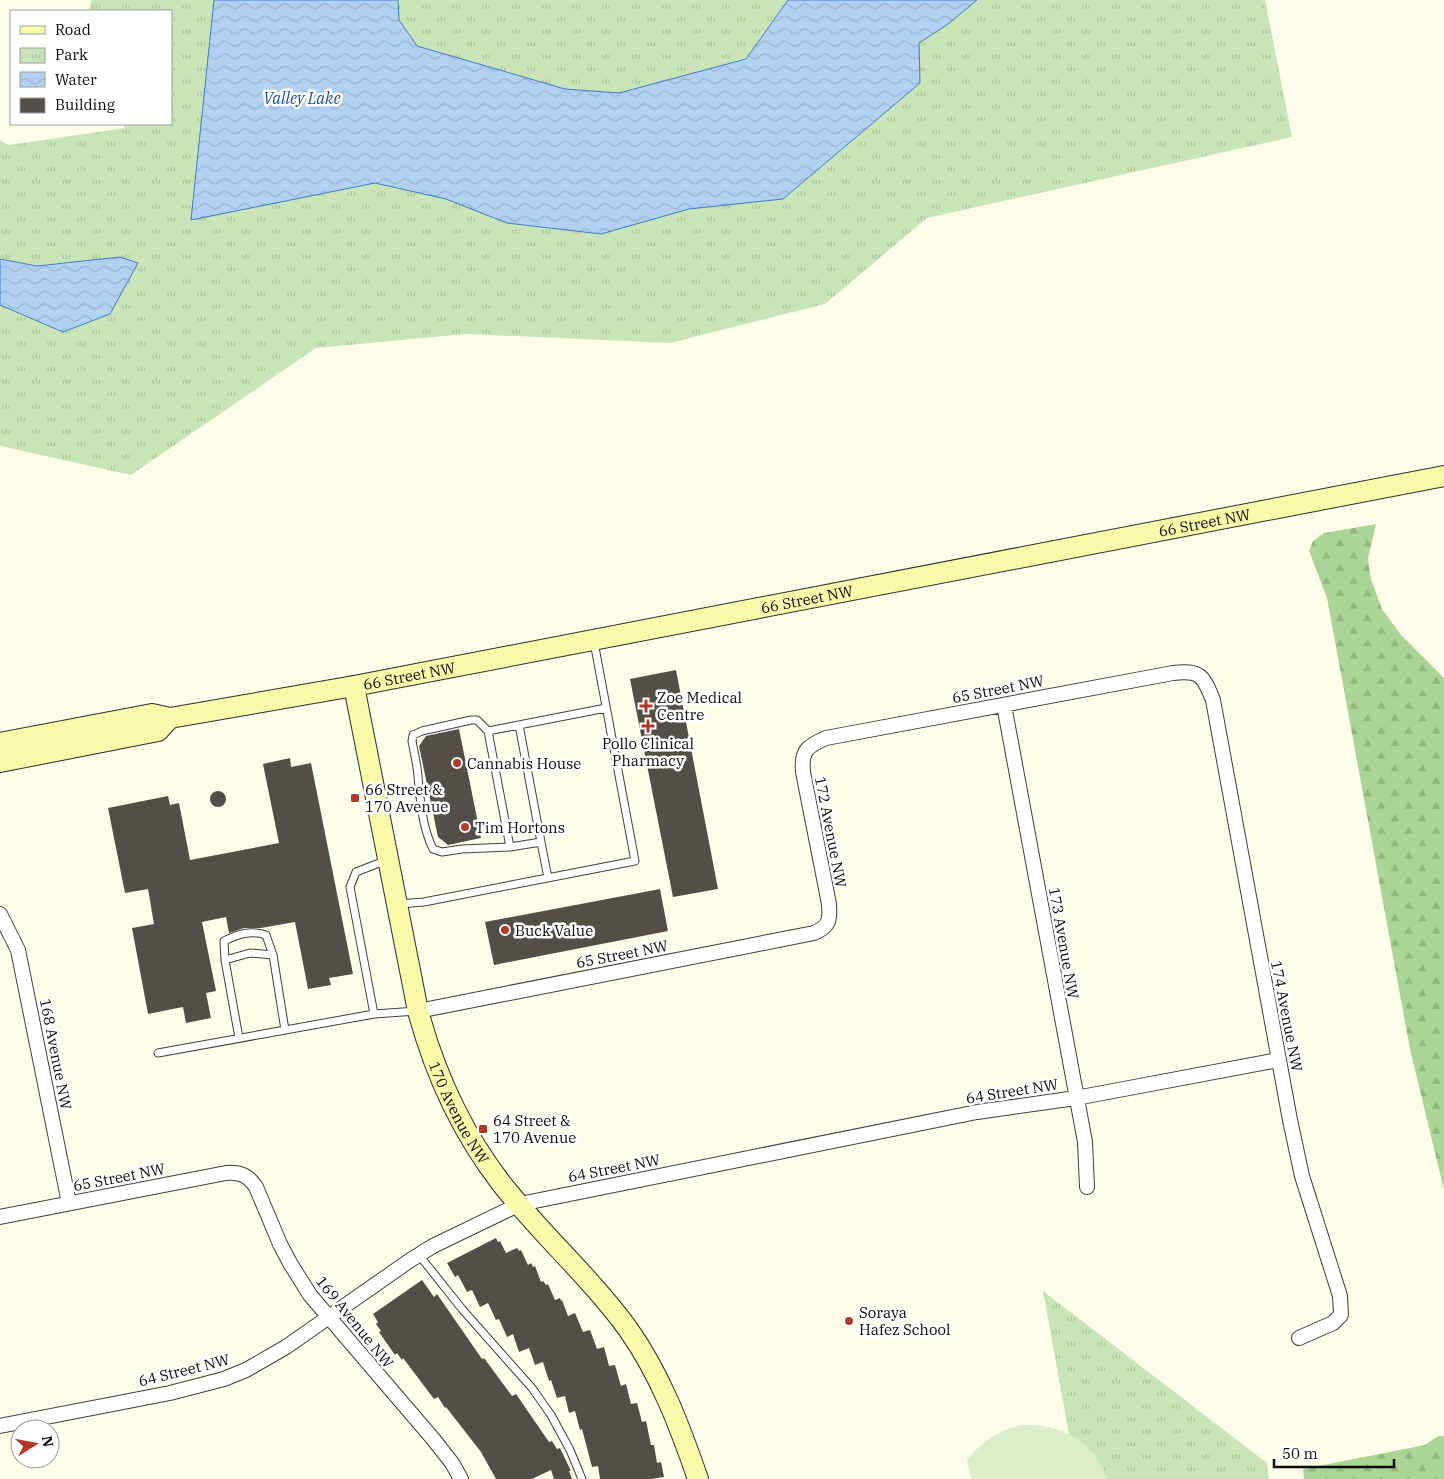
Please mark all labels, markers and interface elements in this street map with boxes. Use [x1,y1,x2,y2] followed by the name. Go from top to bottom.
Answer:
[10,10,172,125] legend
[55,20,91,39] text: Road
[55,45,88,64] text: Park
[55,70,97,89] text: Water
[263,88,341,108] water label: Valley Lake
[55,95,115,114] text: Building
[1157,504,1253,540] street label: 66 Street NW
[759,581,855,617] street label: 66 Street NW
[361,657,457,694] street label: 66 Street NW
[950,671,1046,707] street label: 65 Street NW
[657,688,742,724] place label: Zoe Medical Centre
[639,699,653,713] marker: Zoe Medical Centre
[642,720,654,732] marker: Pollo Clinical Pharmacy
[602,734,694,770] place label: Pollo Clinical Pharmacy
[467,754,581,773] place label: Cannabis House
[451,757,463,769] marker: Cannabis House
[811,775,851,890] street label: 172 Avenue NW
[365,780,448,816] place label: 66 Street & 170 Avenue
[349,792,361,804] marker: 66 Street & 170 Avenue
[475,818,565,837] place label: Tim Hortons
[459,821,471,833] marker: Tim Hortons
[1045,886,1083,1001] street label: 173 Avenue NW
[515,921,593,940] place label: Buck Value
[499,924,511,936] marker: Buck Value
[574,936,670,972] street label: 65 Street NW
[1267,959,1307,1074] street label: 174 Avenue NW
[36,997,76,1112] street label: 168 Avenue NW
[425,1058,494,1168] street label: 170 Avenue NW
[964,1074,1060,1108] street label: 64 Street NW
[493,1111,576,1147] place label: 64 Street & 170 Avenue
[477,1123,489,1135] marker: 64 Street & 170 Avenue
[566,1150,662,1186] street label: 64 Street NW
[71,1159,167,1195] street label: 65 Street NW
[312,1272,398,1372] street label: 169 Avenue NW
[859,1303,951,1339] place label: Soraya Hafez School
[843,1315,855,1327] marker: Soraya Hafez School
[136,1349,232,1391] street label: 64 Street NW
[10,1419,60,1469] north arrow
[38,1434,58,1449] text: N
[1274,1436,1394,1468] scale bar
[1282,1444,1318,1463] text: 50 m

